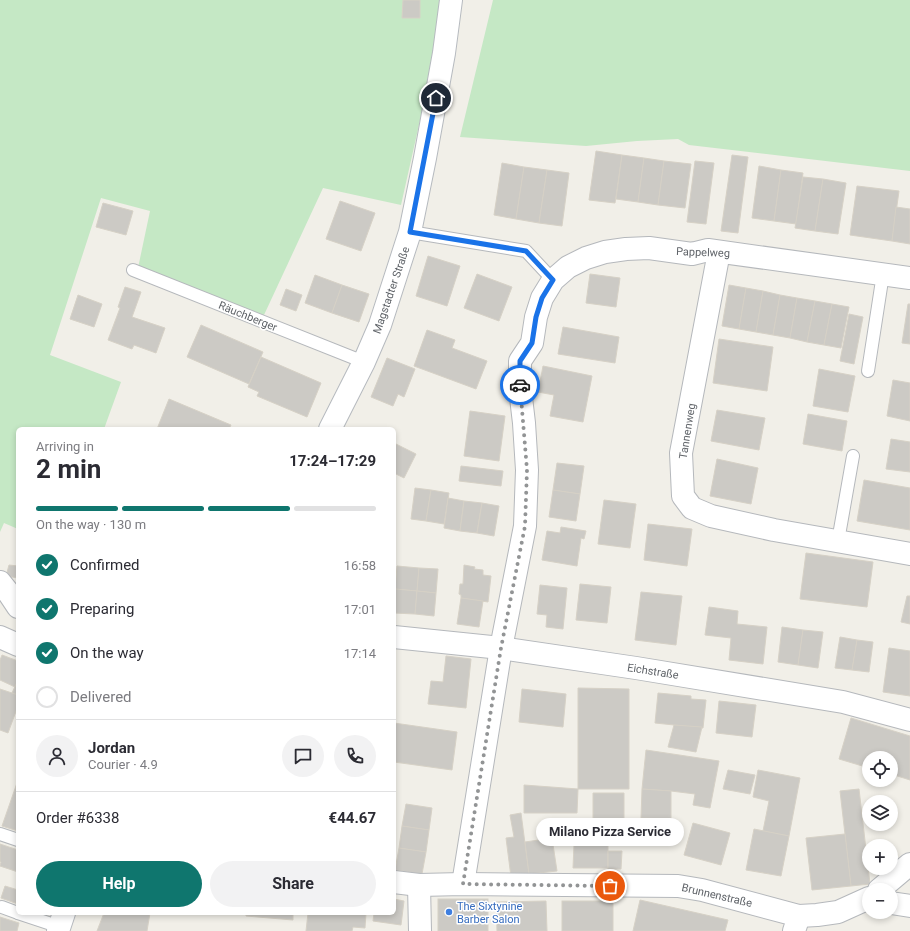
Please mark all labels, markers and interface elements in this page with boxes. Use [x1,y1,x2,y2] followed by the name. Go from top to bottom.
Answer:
[419,81,453,115] pin
[425,87,447,109] icon: home
[370,245,413,335] street label: Magstadter Straße
[676,245,730,260] street label: Pappelweg
[217,299,279,334] street label: Räuchberger
[500,365,540,405] courier
[509,374,531,396] icon: car
[677,402,698,460] street label: Tannenweg
[36,439,94,454] text: Arriving in
[289,452,376,470] text: 17:24–17:29
[36,454,101,484] text: 2 min
[36,517,146,532] text: On the way · 130 m
[36,554,58,576] icon: check
[70,556,140,574] text: Confirmed
[344,558,376,573] text: 16:58
[36,598,58,620] icon: check
[70,600,134,618] text: Preparing
[344,602,376,617] text: 17:01
[36,642,58,664] icon: check
[70,644,144,662] text: On the way
[344,646,376,661] text: 17:14
[626,661,680,682] street label: Eichstraße
[70,688,132,706] text: Delivered
[36,735,78,777] button: person
[282,735,324,777] button: chat
[334,735,376,777] button: phone
[88,739,135,757] text: Jordan
[862,751,898,919] map controls
[862,751,898,787] button: locate
[88,757,158,772] text: Courier · 4.9
[862,795,898,831] button: layers
[36,809,119,827] text: Order #6338
[329,809,376,827] text: €44.67
[536,818,684,846] callout: Milano Pizza Service
[549,824,671,839] text: Milano Pizza Service
[862,839,898,875] button: +
[36,861,202,907] button: Help
[210,861,376,907] button: Share
[593,869,627,903] pin
[599,875,621,897] icon: bag
[680,881,754,910] street label: Brunnenstraße
[862,883,898,919] button: −
[457,900,522,926] place label: The Sixtynine Barber Salon
[444,907,454,917] marker: The Sixtynine Barber Salon

